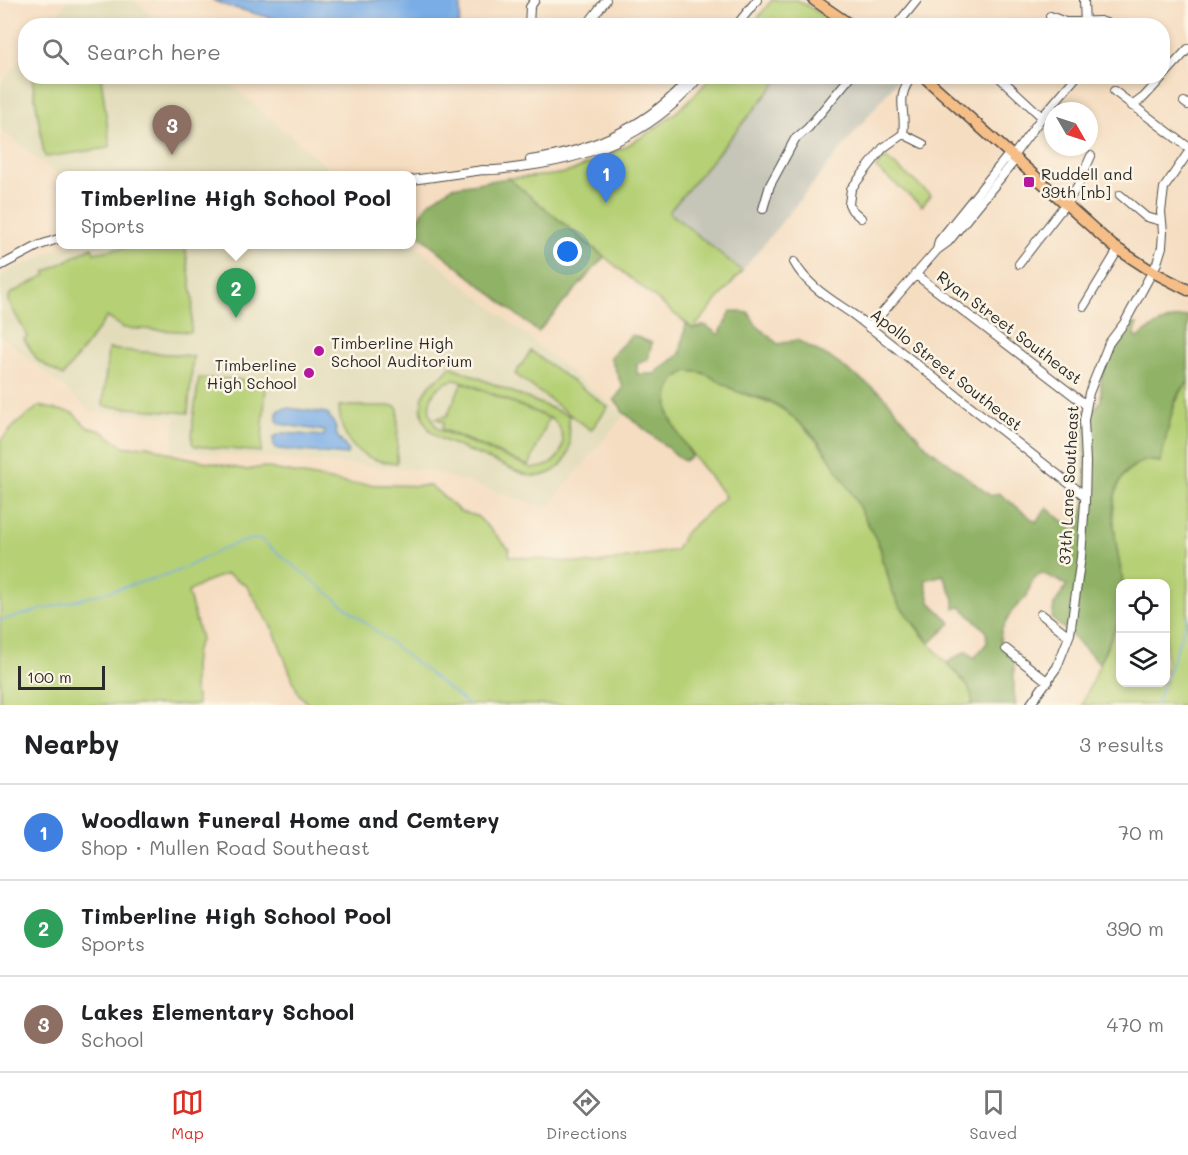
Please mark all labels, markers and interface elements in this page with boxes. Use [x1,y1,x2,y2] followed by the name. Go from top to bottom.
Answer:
[18,18,1170,84] search box
[39,35,72,68] icon: search
[87,37,221,66] text: Search here
[1044,102,1098,156] north arrow
[152,106,192,155] pin: 3
[586,154,626,203] pin: 1
[1041,163,1132,202] place label: Ruddell and 39th [nb]
[56,171,416,249] popup
[1022,175,1036,189] marker: Ruddell and 39th [nb]
[81,183,391,212] text: Timberline High School Pool
[81,212,145,238] text: Sports
[553,237,582,266] your location
[933,265,1087,389] street label: Ryan Street Southeast
[216,268,256,318] pin: 2
[867,303,1027,435] street label: Apollo Street Southeast
[331,332,472,371] place label: Timberline High School Auditorium
[312,344,326,358] marker: Timberline High School Auditorium
[207,354,297,393] place label: Timberline High School
[302,366,316,380] marker: Timberline High School
[1053,405,1083,565] street label: 37th Lane Southeast
[1116,579,1170,687] map controls
[1116,579,1170,633] button: locate
[1116,633,1170,687] button: layers
[18,663,105,690] scale bar
[27,666,72,687] text: 100 m
[24,727,119,761] text: Nearby
[1079,731,1164,757] text: 3 results
[81,805,499,834] text: Woodlawn Funeral Home and Cemtery
[39,819,48,845] text: 1
[1118,819,1164,845] text: 70 m
[81,834,370,860] text: Shop · Mullen Road Southeast
[81,901,391,930] text: Timberline High School Pool
[38,915,49,941] text: 2
[1106,915,1164,941] text: 390 m
[81,930,145,956] text: Sports
[81,997,355,1026] text: Lakes Elementary School
[38,1011,50,1037] text: 3
[1106,1011,1164,1037] text: 470 m
[81,1026,144,1052] text: School
[171,1086,204,1143] tab: Map
[546,1086,627,1143] tab: Directions
[969,1086,1017,1143] tab: Saved

